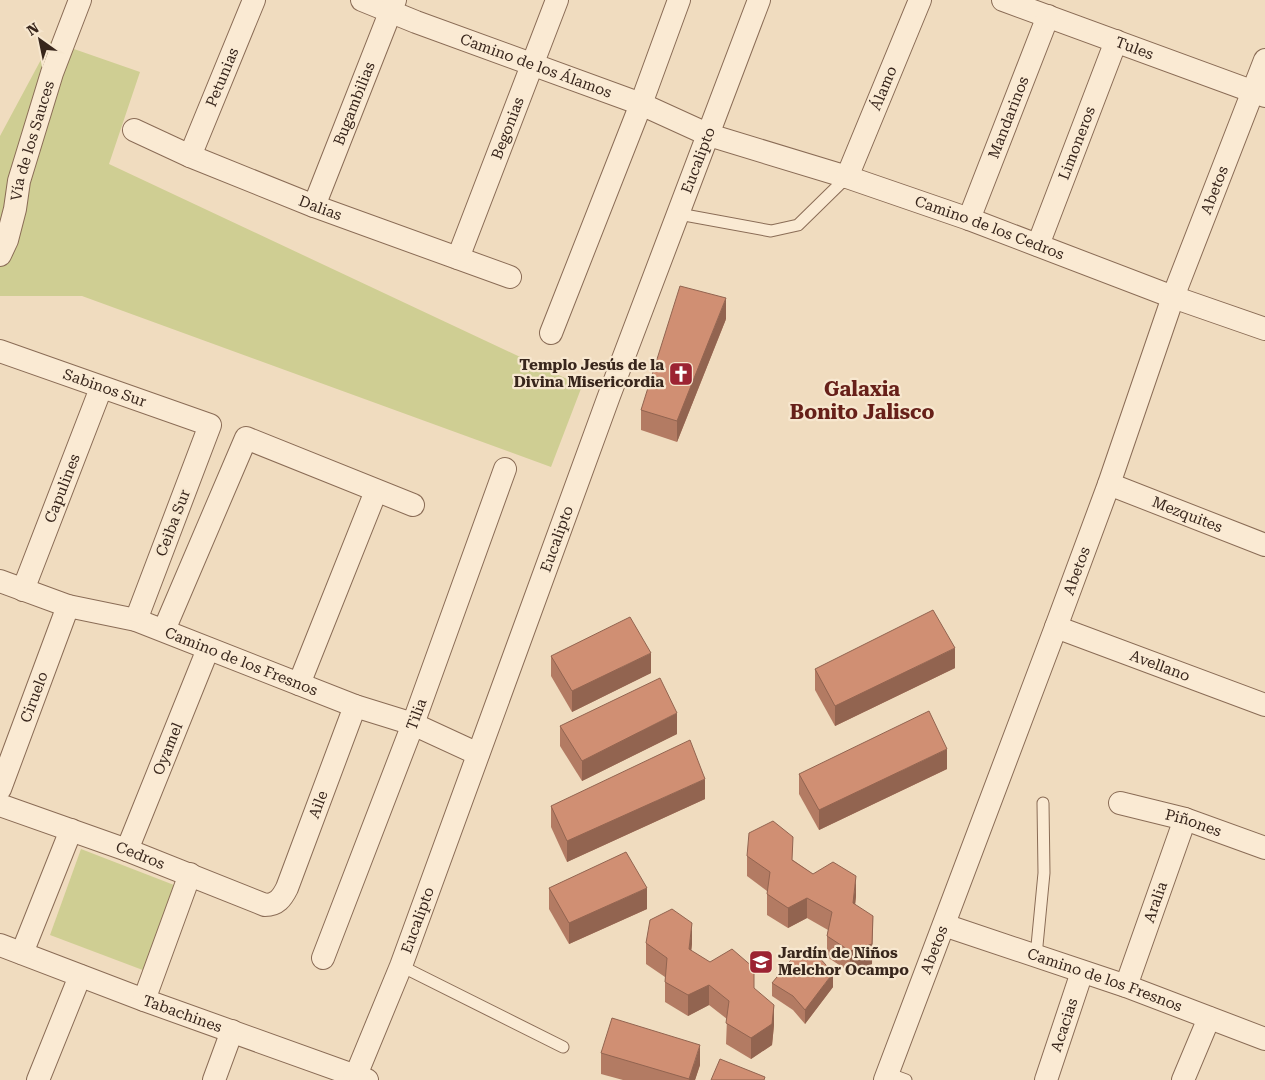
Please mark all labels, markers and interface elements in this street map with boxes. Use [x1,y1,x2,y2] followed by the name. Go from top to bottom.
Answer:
[15,15,65,65] north arrow
[24,19,42,39] text: N
[458,30,614,102] street label: Camino de los Álamos
[1113,33,1156,63] street label: Tules
[202,45,242,110] street label: Petunias
[330,59,379,148] street label: Bugambilias
[866,63,901,113] street label: Álamo
[984,74,1033,161] street label: Mandarinos
[7,79,58,202] street label: Vía de los Sauces
[488,94,528,162] street label: Begonias
[1055,104,1099,183] street label: Limoneros
[678,125,719,196] street label: Eucalipto
[1197,163,1232,217] street label: Abetos
[296,192,344,224] street label: Dalias
[913,192,1067,264] street label: Camino de los Cedros
[514,356,664,391] place label: Templo Jesús de la Divina Misericordia
[668,361,694,387] church icon: Templo Jesús de la Divina Misericordia
[61,365,149,411] street label: Sabinos Sur
[790,377,934,424] district label: Galaxia Bonito Jalisco
[41,451,84,525] street label: Capulines
[152,487,194,559] street label: Ceiba Sur
[1150,493,1225,536] street label: Mezquites
[537,503,577,575] street label: Eucalipto
[1060,544,1094,598] street label: Abetos
[162,623,320,699] street label: Camino de los Fresnos
[1127,646,1193,685] street label: Avellano
[16,669,52,725] street label: Ciruelo
[402,696,430,733] street label: Tilia
[149,720,187,778] street label: Oyamel
[305,788,332,821] street label: Aile
[1163,805,1224,841] street label: Piñones
[113,838,167,873] street label: Cedros
[1140,879,1171,925] street label: Aralia
[397,885,438,956] street label: Eucalipto
[917,923,951,977] street label: Abetos
[778,944,909,979] place label: Jardín de Niños Melchor Ocampo
[1025,945,1185,1016] street label: Camino de los Fresnos
[748,949,774,975] school or university icon: Jardín de Niños Melchor Ocampo
[140,991,224,1036] street label: Tabachines
[1047,996,1082,1054] street label: Acacias

